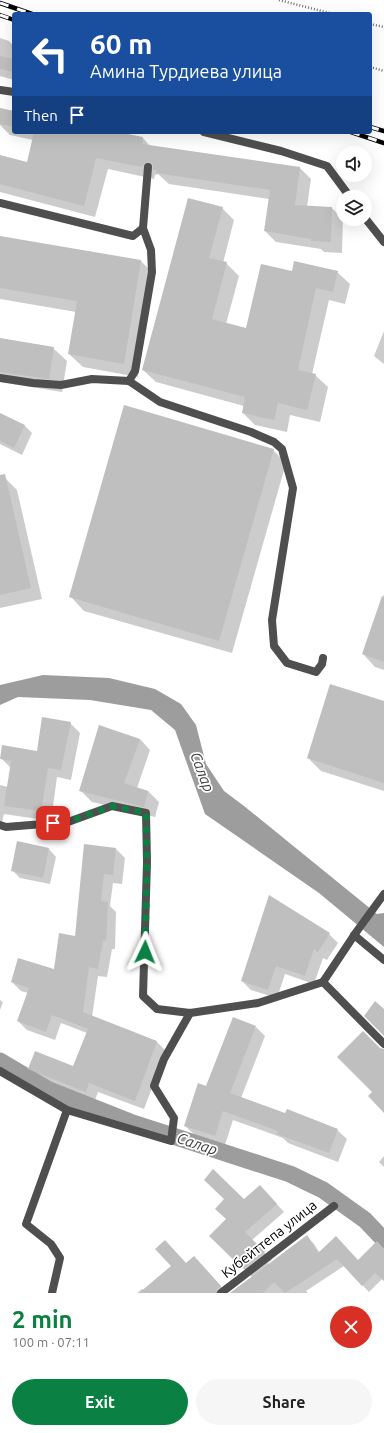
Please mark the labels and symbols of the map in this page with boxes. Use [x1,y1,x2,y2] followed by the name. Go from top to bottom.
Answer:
[187,749,218,794] water label: Салар
[36,806,70,840] pin
[124,931,166,973] position arrow
[175,1129,219,1158] water label: Салар
[218,1197,320,1281] street label: Кубейттепа улица

